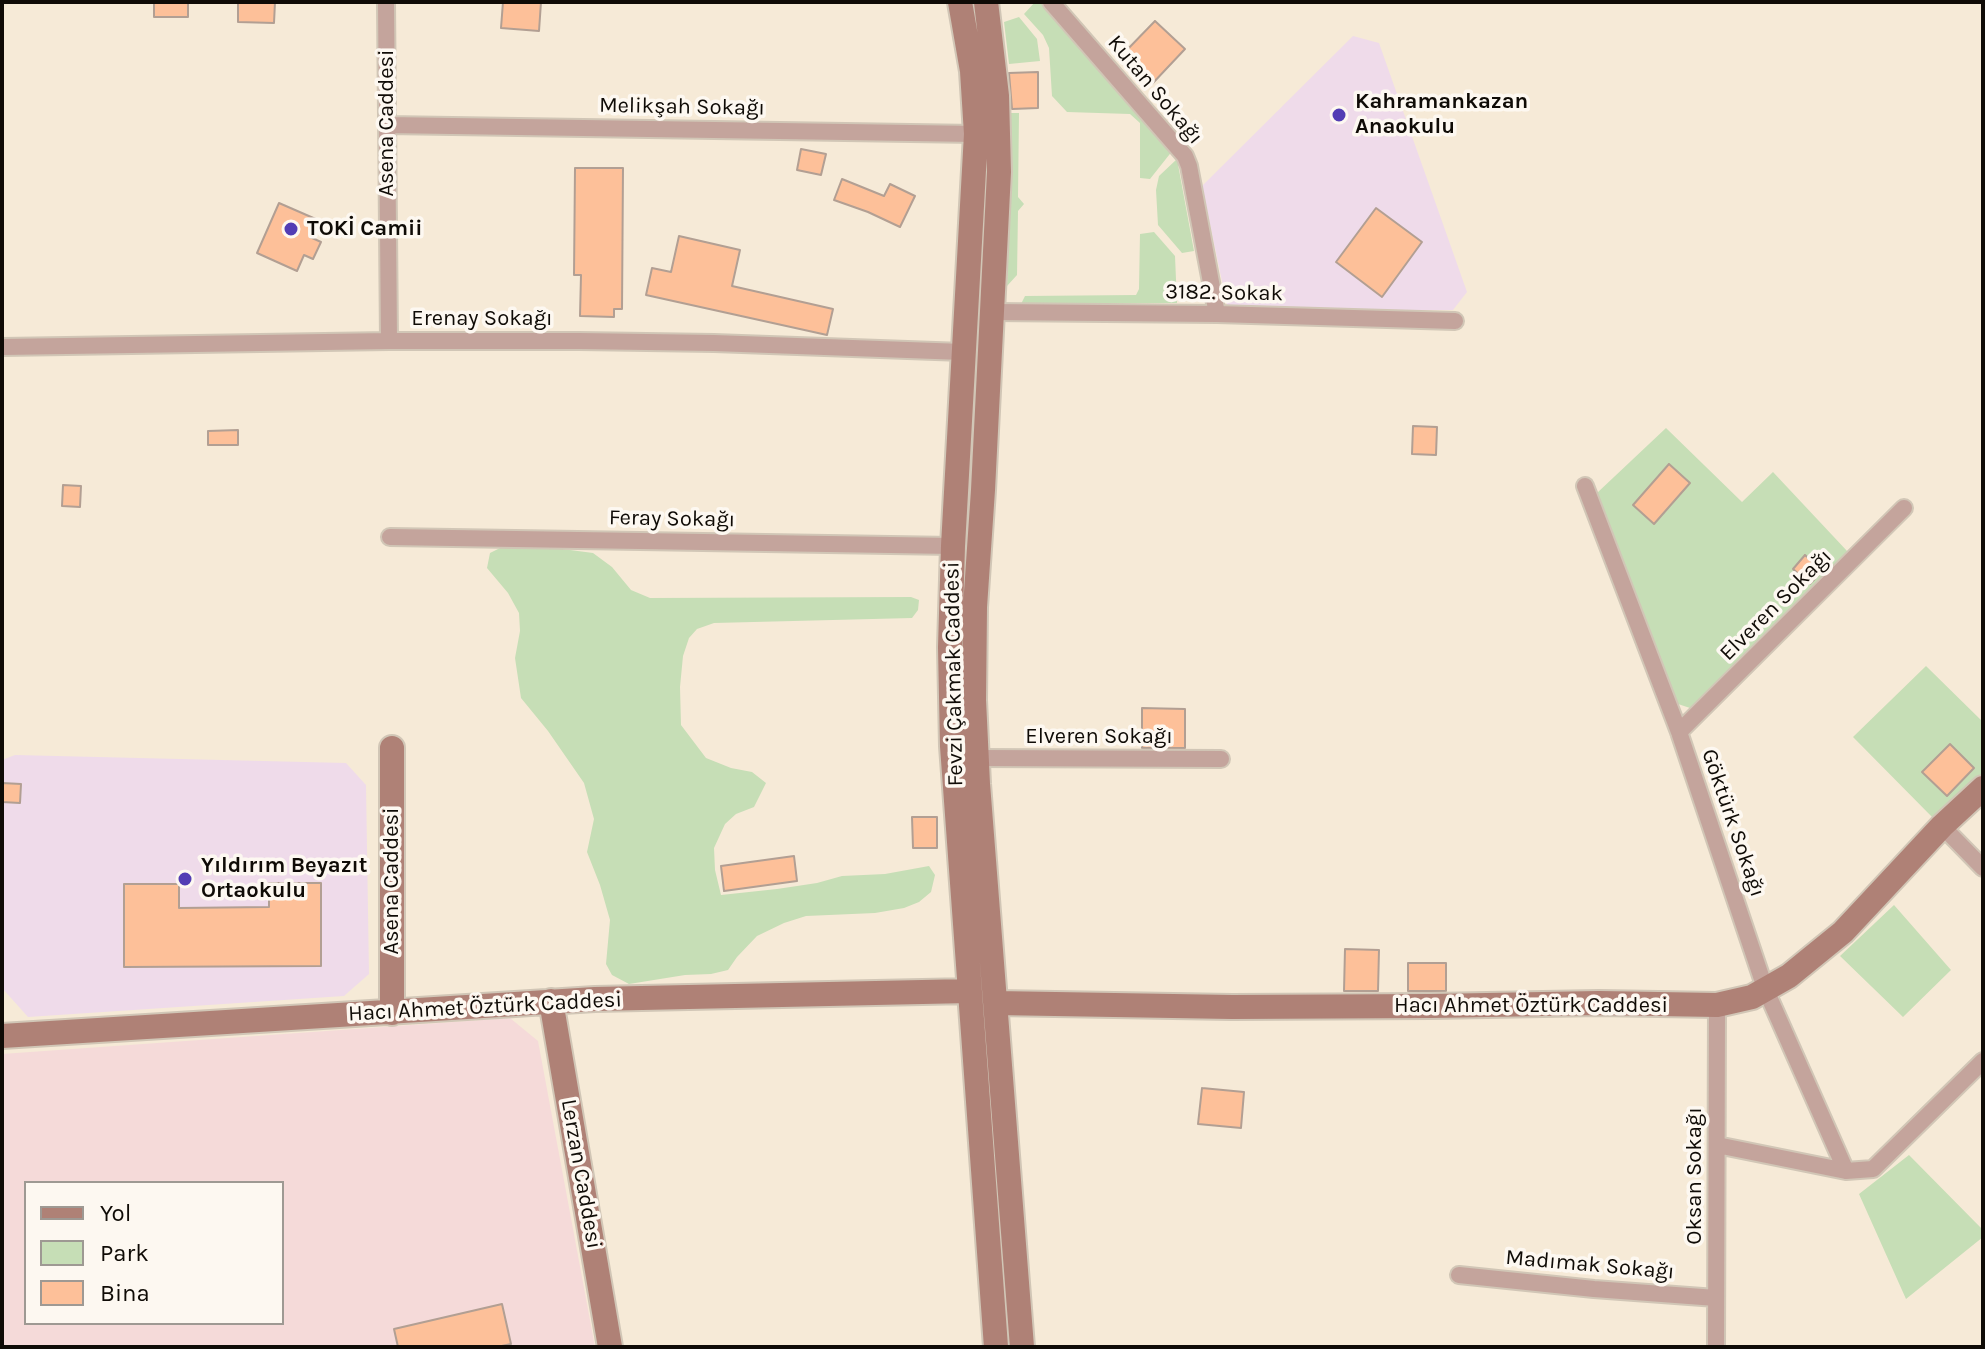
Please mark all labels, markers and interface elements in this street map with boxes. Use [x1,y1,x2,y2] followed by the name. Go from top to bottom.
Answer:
[1102,30,1208,150] street label: Kutan Sokağı
[374,49,400,197] street label: Asena Caddesi
[1355,89,1528,140] place label: Kahramankazan Anaokulu
[599,92,765,122] street label: Melikşah Sokağı
[1330,106,1348,124] marker: Kahramankazan Anaokulu
[307,216,422,242] place label: TOKİ Camii
[282,220,300,238] marker: TOKİ Camii
[1165,279,1283,307] street label: 3182. Sokak
[411,306,553,332] street label: Erenay Sokağı
[609,505,735,533] street label: Feray Sokağı
[1715,544,1837,666] street label: Elveren Sokağı
[939,561,969,787] street label: Fevzi Çakmak Caddesi
[1025,724,1173,750] street label: Elveren Sokağı
[1695,746,1771,900] street label: Göktürk Sokağı
[379,807,405,955] street label: Asena Caddesi
[201,853,367,904] place label: Yıldırım Beyazıt Ortaokulu
[176,870,194,888] marker: Yıldırım Beyazıt Ortaokulu
[347,987,623,1027] street label: Hacı Ahmet Öztürk Caddesi
[1394,993,1668,1019] street label: Hacı Ahmet Öztürk Caddesi
[555,1097,607,1251] street label: Lerzan Caddesi
[1682,1107,1708,1245] street label: Oksan Sokağı
[24,1181,284,1325] legend
[100,1199,131,1227] text: Yol
[100,1239,149,1267] text: Park
[1504,1244,1676,1286] street label: Madımak Sokağı
[100,1279,150,1307] text: Bina

